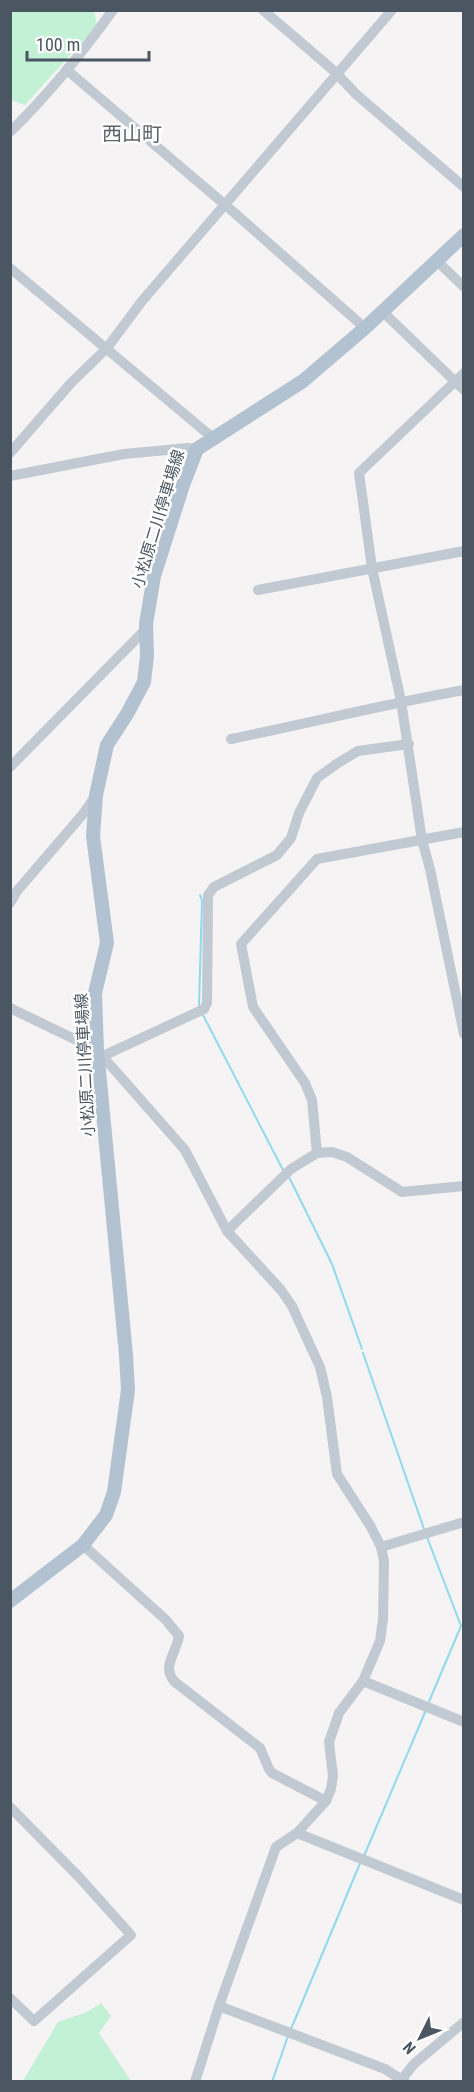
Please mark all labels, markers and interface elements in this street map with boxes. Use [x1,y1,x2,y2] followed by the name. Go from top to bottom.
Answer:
[27,24,148,62] scale bar
[36,34,80,55] text: 100 m
[102,122,162,146] district label: 西山町
[128,447,188,591] street label: 小松原二川停車場線
[72,993,98,1137] street label: 小松原二川停車場線
[390,2008,450,2068] north arrow
[399,2038,420,2058] text: N

